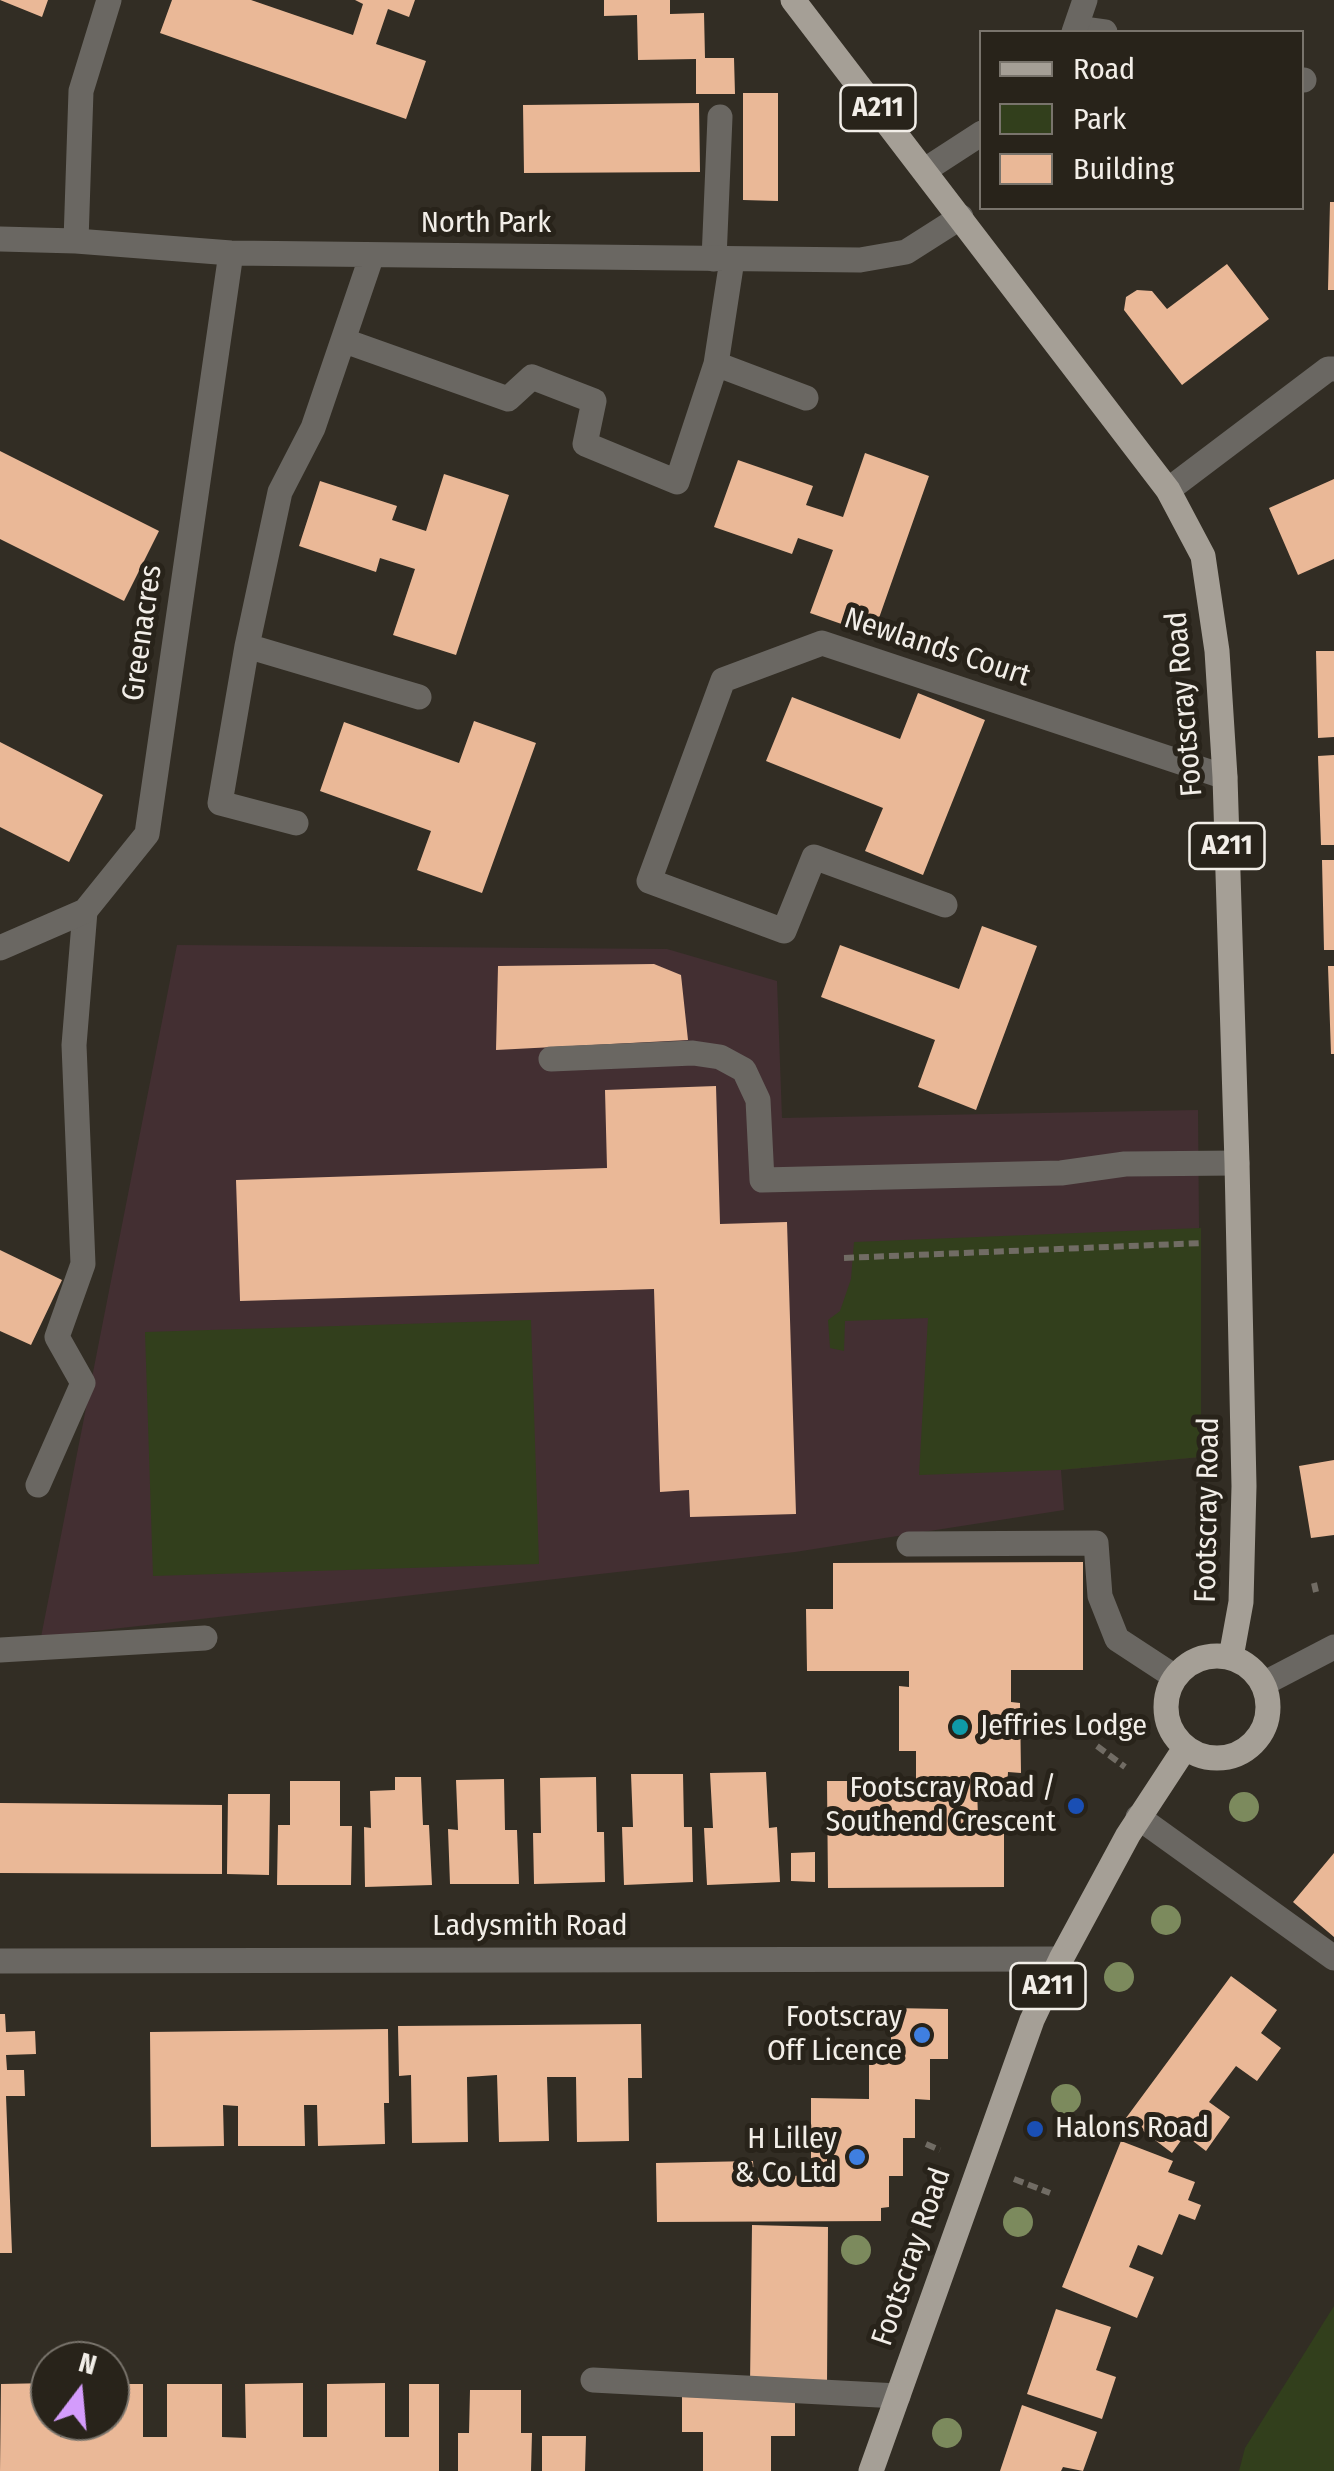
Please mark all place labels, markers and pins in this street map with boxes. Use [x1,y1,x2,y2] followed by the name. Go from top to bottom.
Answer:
[980,1709,1147,1745] place label: Jeffries Lodge
[949,1716,971,1738] marker: Jeffries Lodge
[826,1771,1056,1842] place label: Footscray Road / Southend Crescent
[1065,1795,1087,1817] marker: Footscray Road / Southend Crescent
[767,2000,902,2070] place label: Footscray Off Licence
[911,2024,933,2046] marker: Footscray Off Licence
[1055,2111,1209,2147] place label: Halons Road
[1024,2118,1046,2140] marker: Halons Road
[735,2122,837,2192] place label: H Lilley & Co Ltd
[846,2146,868,2168] marker: H Lilley & Co Ltd

